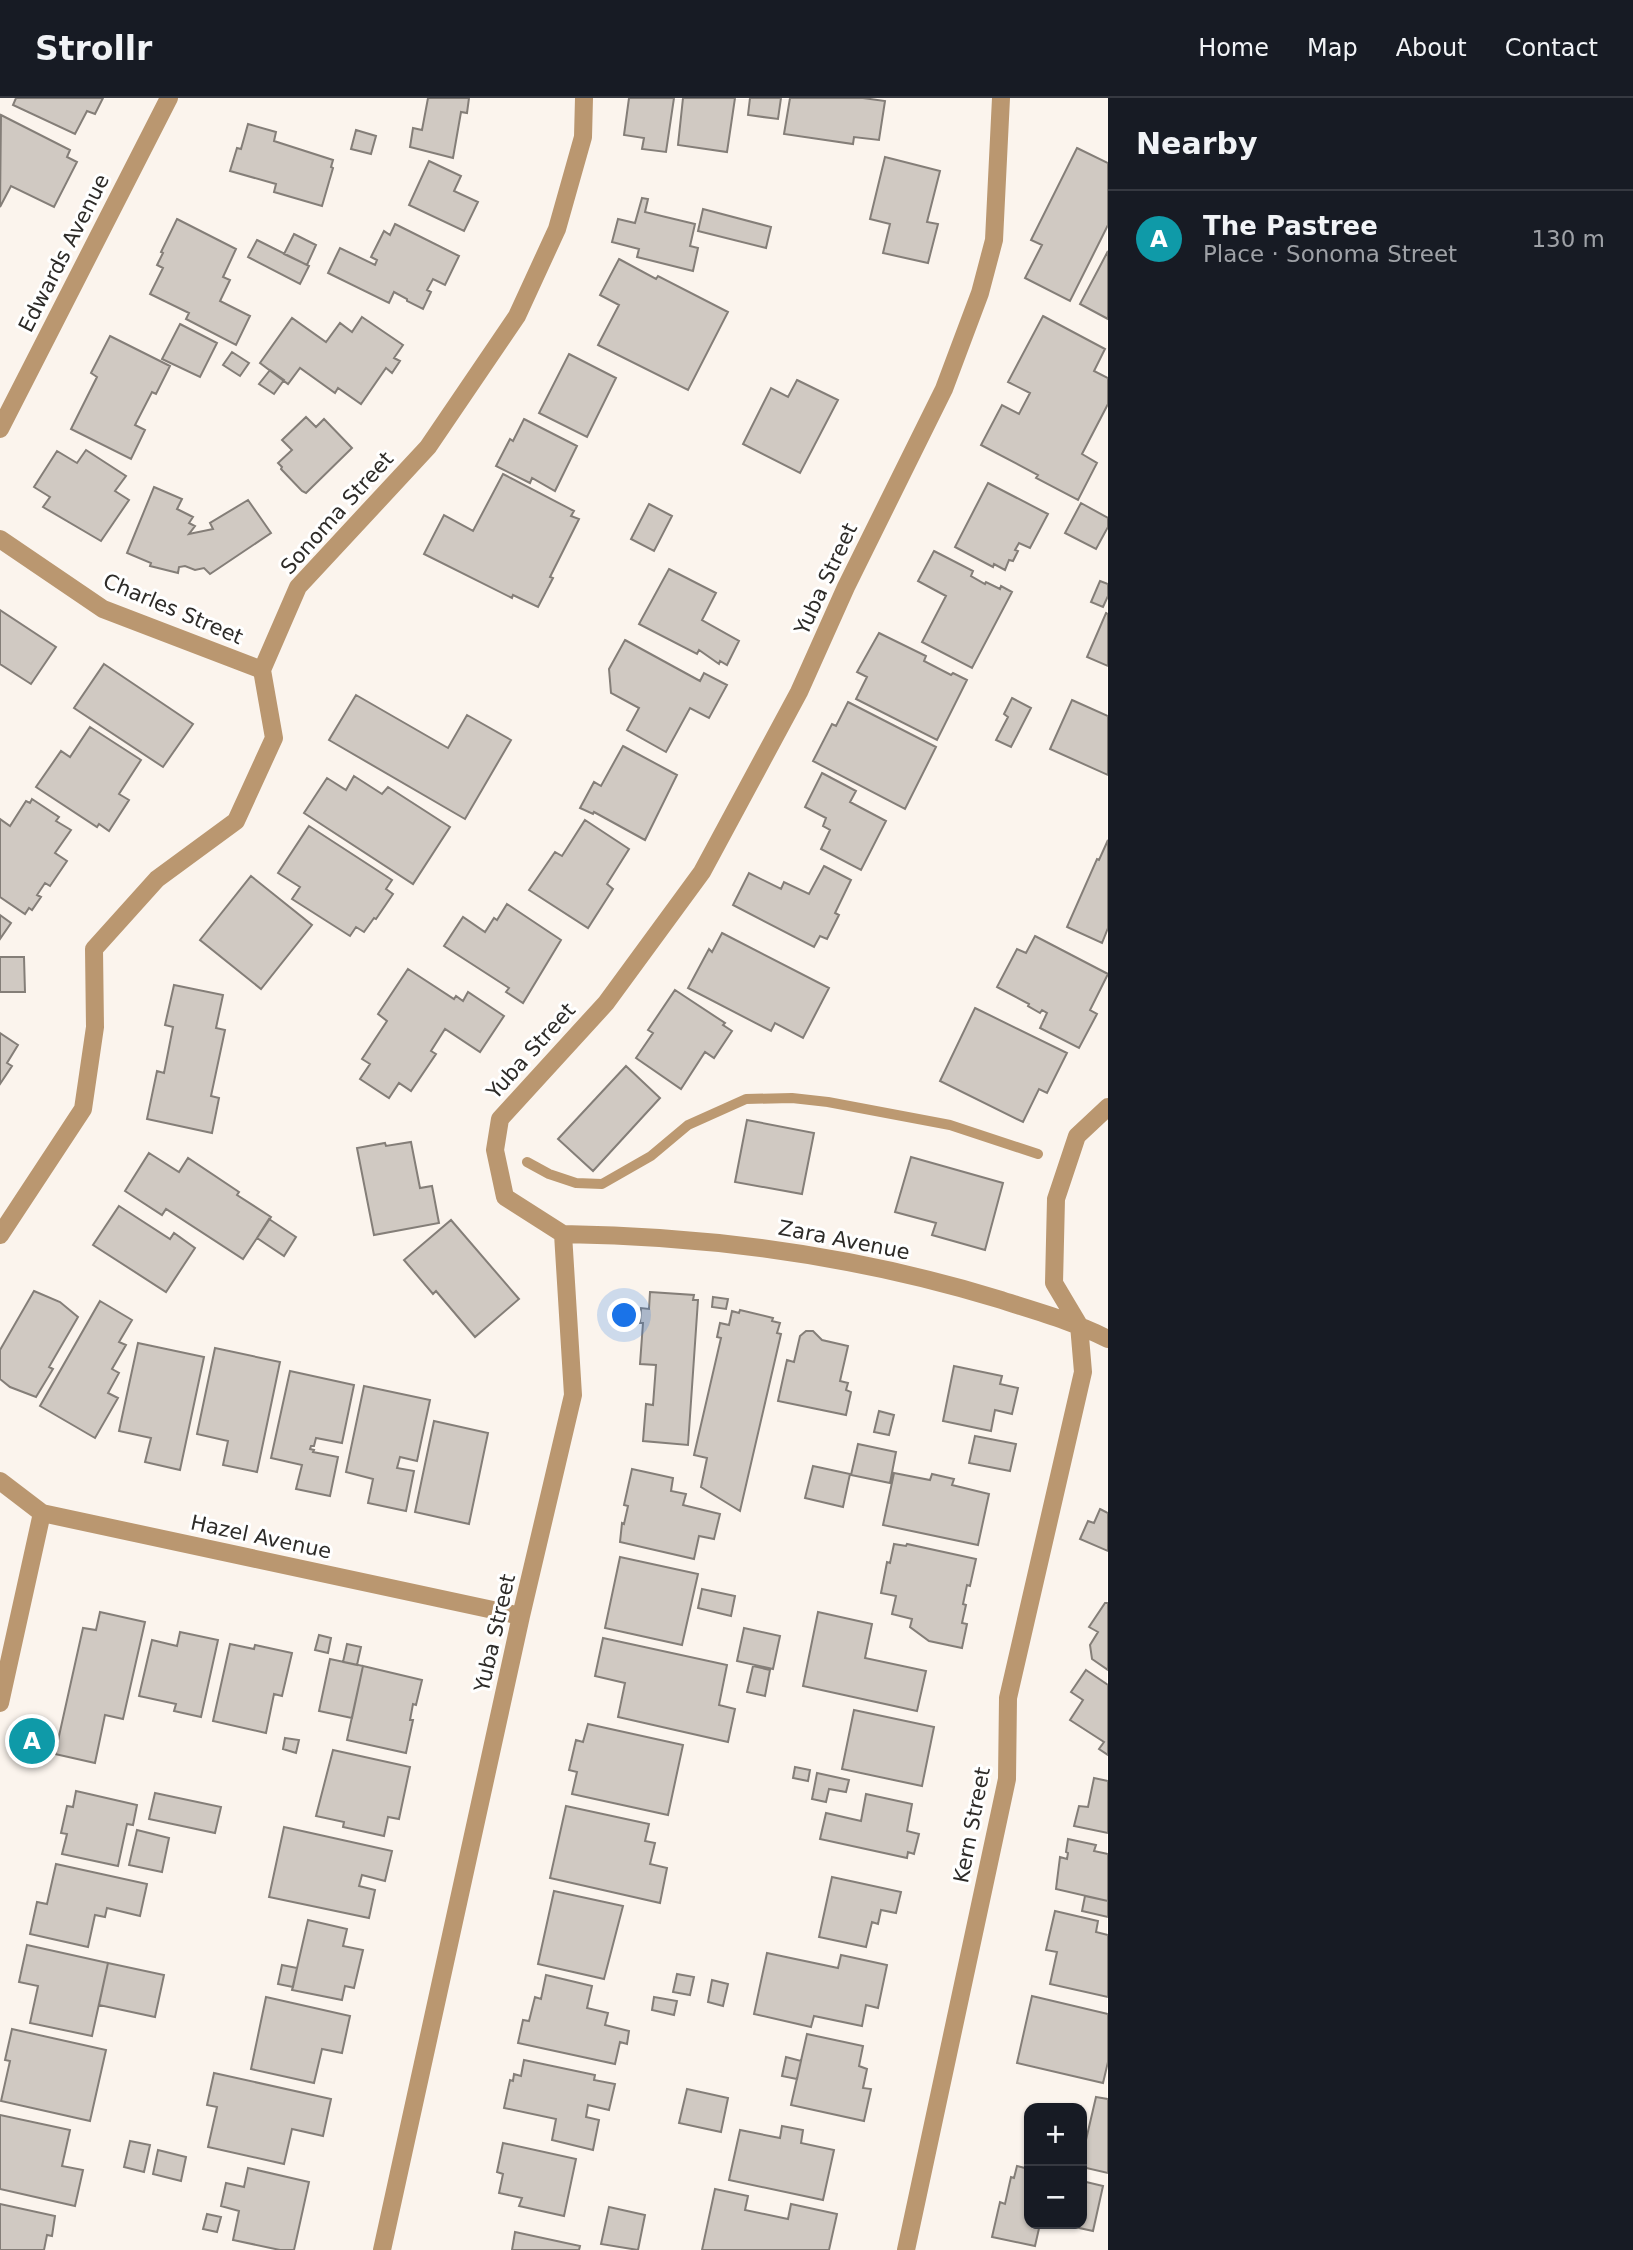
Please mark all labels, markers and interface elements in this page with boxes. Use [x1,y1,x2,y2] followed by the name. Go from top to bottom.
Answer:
[35,29,152,68] text: Strollr
[1198,34,1269,62] text: Home
[1307,34,1358,62] text: Map
[1396,34,1467,62] text: About
[1505,34,1598,62] text: Contact
[1136,126,1258,161] text: Nearby
[14,170,114,336] street label: Edwards Avenue
[1203,211,1378,241] text: The Pastree
[1150,226,1168,252] text: A
[1531,226,1605,252] text: 130 m
[1203,241,1457,267] text: Place · Sonoma Street
[276,447,398,579] street label: Sonoma Street
[789,519,862,640] street label: Yuba Street
[99,569,247,649] street label: Charles Street
[481,998,580,1105] street label: Yuba Street
[776,1215,912,1265] street label: Zara Avenue
[607,1298,641,1332] your location
[188,1510,334,1564] street label: Hazel Avenue
[470,1572,520,1695] street label: Yuba Street
[9,1715,55,1767] pin: A
[949,1765,995,1885] street label: Kern Street
[1024,2103,1087,2229] map controls
[1024,2103,1087,2166] button: +
[1024,2166,1087,2229] button: −

